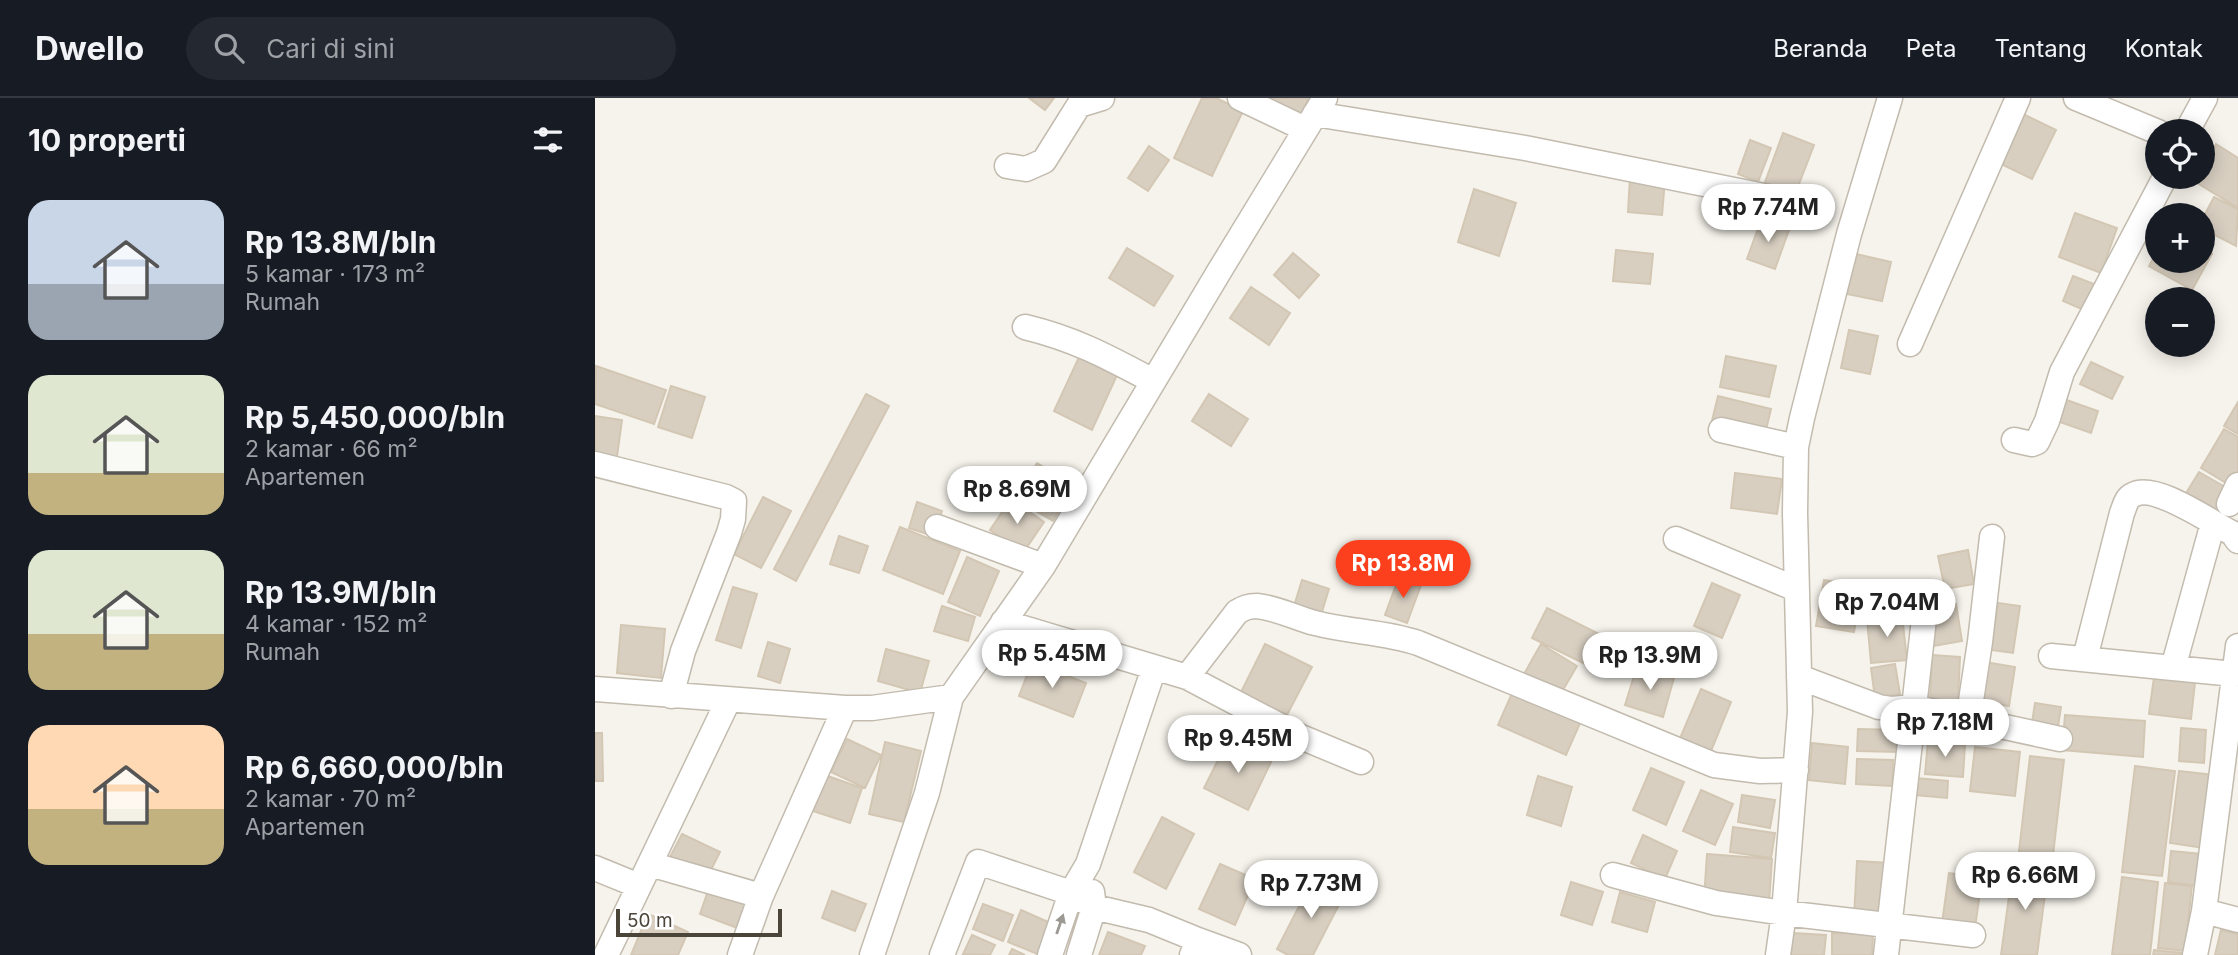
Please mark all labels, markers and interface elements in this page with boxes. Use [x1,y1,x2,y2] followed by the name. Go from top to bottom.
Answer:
[186,17,676,80] search box
[35,28,144,68] text: Dwello
[210,29,248,67] icon: search
[266,33,395,64] text: Cari di sini
[1773,34,1868,63] text: Beranda
[1906,34,1956,63] text: Peta
[1994,34,2087,63] text: Tentang
[2125,34,2203,63] text: Kontak
[2145,119,2215,357] map controls
[2145,119,2215,189] button: locate
[529,121,567,159] icon: filters
[28,122,186,158] text: 10 properti
[1696,184,1840,244] pin: Rp 7.74M
[1717,193,1819,221] text: Rp 7.74M
[2145,203,2215,273] button: +
[245,224,436,260] text: Rp 13.8M/bln
[84,228,168,312] icon: home
[245,260,425,288] text: 5 kamar · 173 m²
[2145,287,2215,357] button: −
[245,288,320,316] text: Rumah
[245,399,505,435] text: Rp 5,450,000/bln
[84,403,168,487] icon: home
[245,435,418,463] text: 2 kamar · 66 m²
[245,463,365,491] text: Apartemen
[945,466,1089,526] pin: Rp 8.69M
[963,475,1071,503] text: Rp 8.69M
[1331,540,1475,600] pin: Rp 13.8M
[1352,549,1454,577] text: Rp 13.8M
[245,574,437,610] text: Rp 13.9M/bln
[84,578,168,662] icon: home
[1815,580,1959,639] pin: Rp 7.04M
[1834,588,1940,616] text: Rp 7.04M
[245,610,427,638] text: 4 kamar · 152 m²
[980,630,1124,690] pin: Rp 5.45M
[1578,632,1722,692] pin: Rp 13.9M
[245,638,320,666] text: Rumah
[998,639,1106,667] text: Rp 5.45M
[1598,641,1702,669] text: Rp 13.9M
[1873,700,2017,759] pin: Rp 7.18M
[1896,708,1994,736] text: Rp 7.18M
[1166,716,1310,775] pin: Rp 9.45M
[1184,724,1292,752] text: Rp 9.45M
[245,749,504,785] text: Rp 6,660,000/bln
[84,753,168,837] icon: home
[245,785,416,813] text: 2 kamar · 70 m²
[245,813,365,841] text: Apartemen
[1953,852,2097,912] pin: Rp 6.66M
[1239,860,1383,920] pin: Rp 7.73M
[1971,861,2079,889] text: Rp 6.66M
[1260,869,1362,897] text: Rp 7.73M
[616,906,782,938] scale bar
[627,909,673,932] text: 50 m
[1055,913,1066,934] one-way arrow

